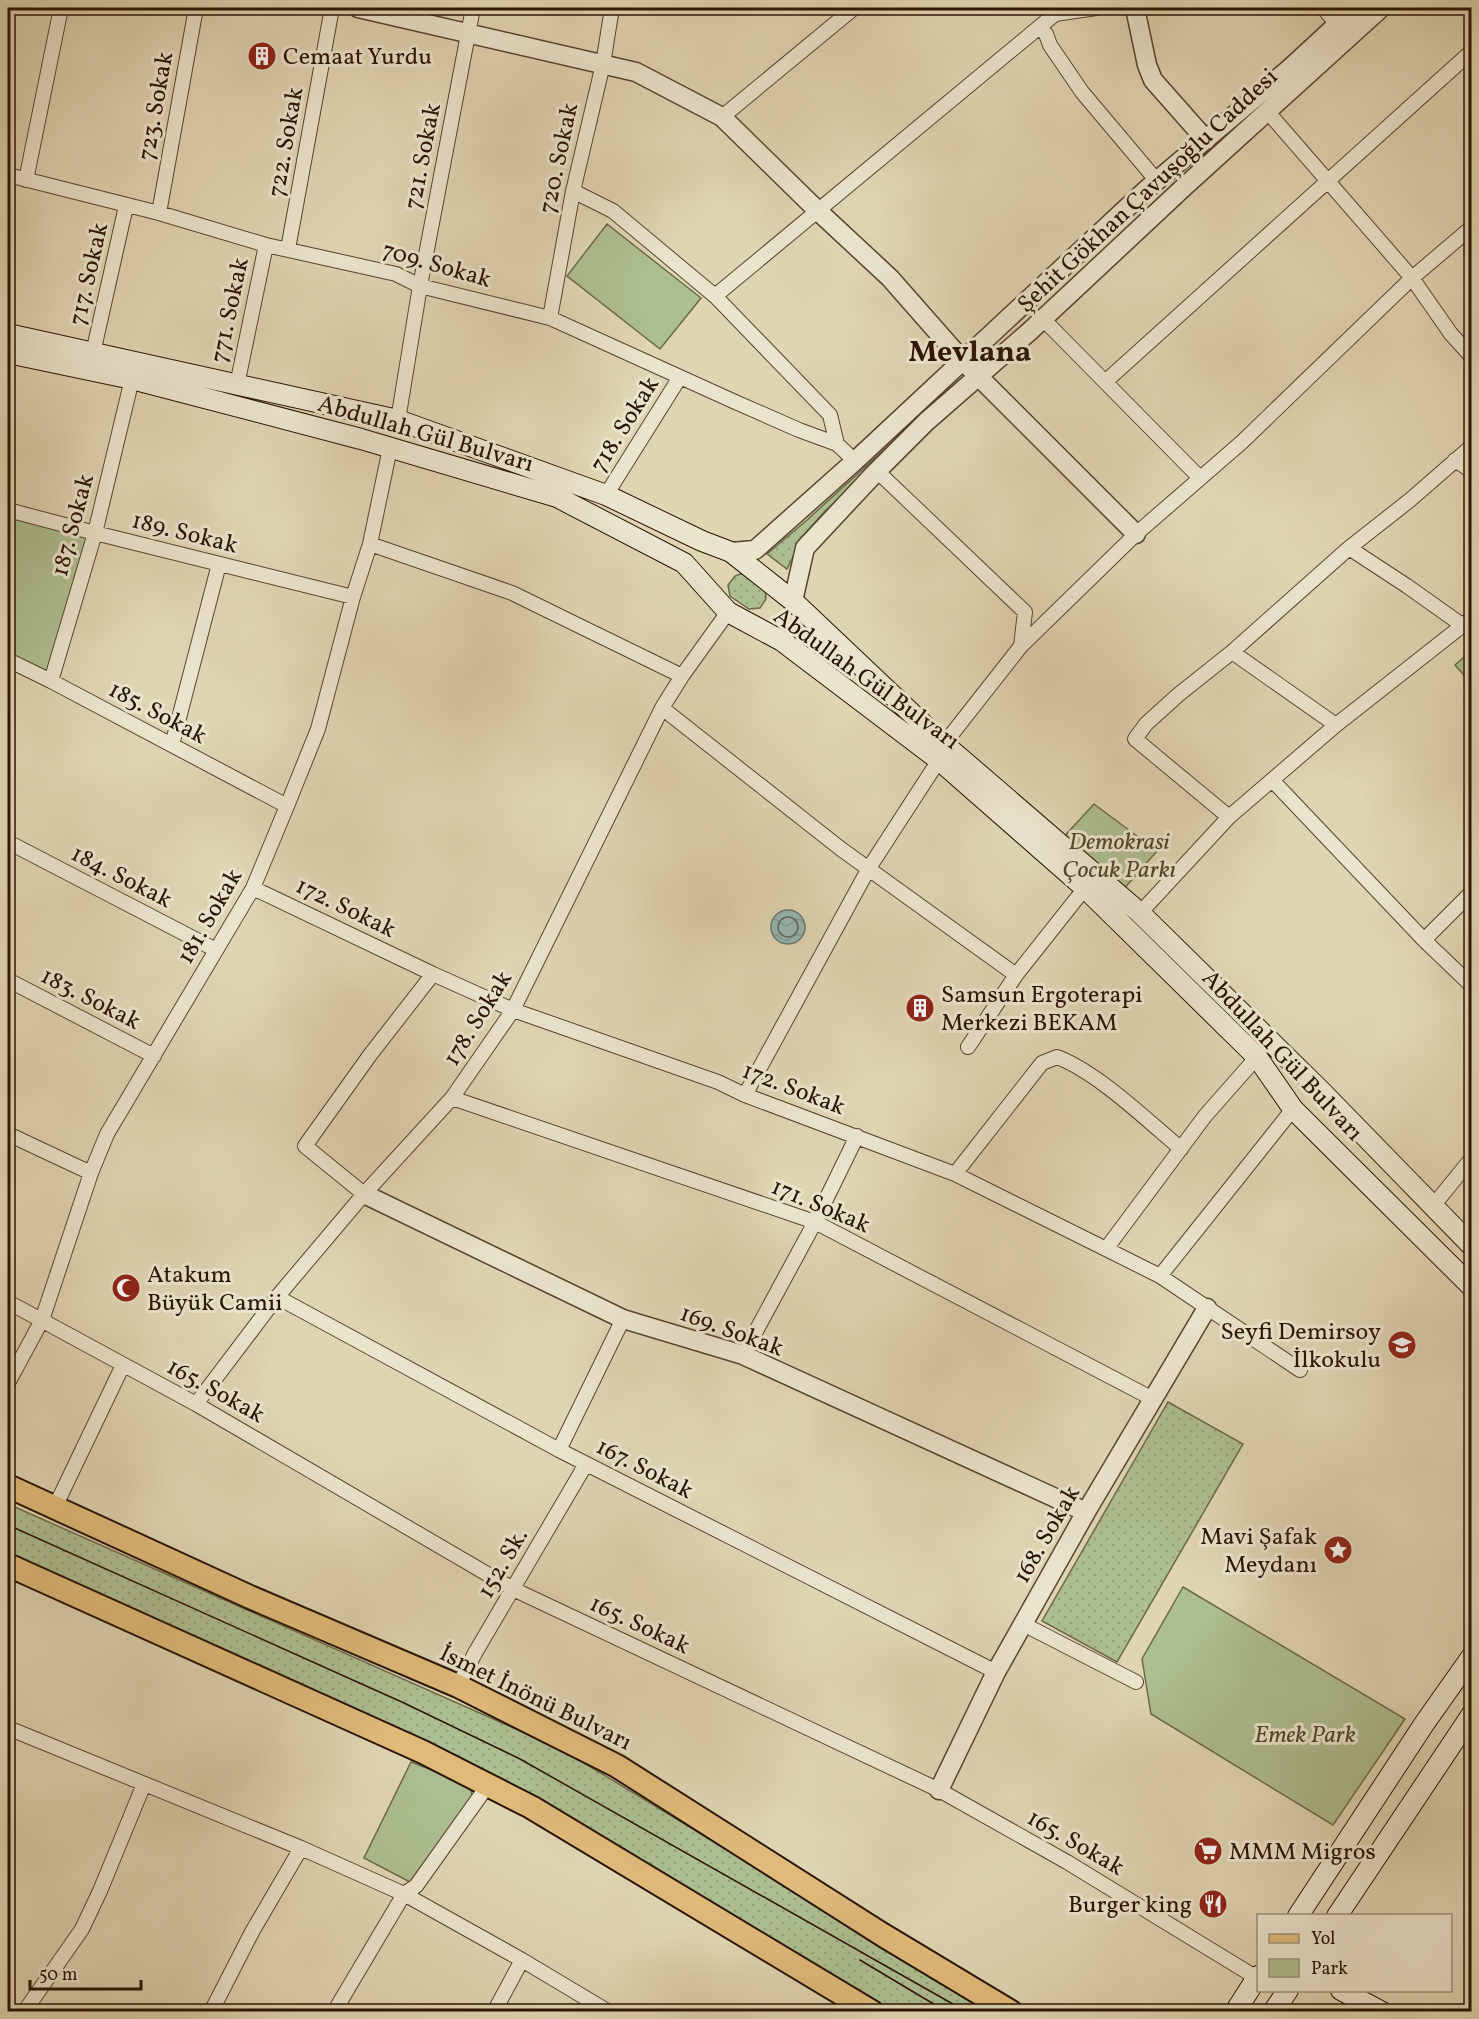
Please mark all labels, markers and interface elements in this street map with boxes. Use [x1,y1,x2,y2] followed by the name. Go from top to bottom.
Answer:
[246,40,278,72] building icon: Cemaat Yurdu
[283,41,432,75] place label: Cemaat Yurdu
[131,49,183,163] street label: 723. Sokak
[1010,61,1286,322] street label: Şehit Gökhan Çavuşoğlu Caddesi
[261,85,313,200] street label: 722. Sokak
[397,100,451,212] street label: 721. Sokak
[532,100,588,217] street label: 720. Sokak
[62,220,118,329] street label: 717. Sokak
[378,234,495,298] street label: 709. Sokak
[203,255,259,366] street label: 771. Sokak
[909,332,1031,374] district label: Mevlana
[583,370,669,480] street label: 718. Sokak
[314,388,537,482] street label: Abdullah Gül Bulvarı
[44,470,104,581] street label: 187. Sokak
[128,504,241,564] street label: 189. Sokak
[766,600,966,759] street label: Abdullah Gül Bulvarı
[102,674,212,754] street label: 185. Sokak
[1062,826,1176,888] park label: Demokrasi Çocuk Parkı
[65,838,178,918] street label: 184. Sokak
[170,863,252,971] street label: 181. Sokak
[289,870,401,948] street label: 172. Sokak
[34,960,146,1039] street label: 183. Sokak
[1193,963,1370,1150] street label: Abdullah Gül Bulvarı
[436,965,521,1073] street label: 178. Sokak
[941,979,1142,1041] place label: Samsun Ergoterapi Merkezi BEKAM
[904,992,936,1024] building icon: Samsun Ergoterapi Merkezi BEKAM
[737,1055,850,1125] street label: 172. Sokak
[765,1171,875,1243] street label: 171. Sokak
[147,1259,282,1321] place label: Atakum Büyük Camii
[110,1272,142,1304] mosque icon: Atakum Büyük Camii
[675,1297,788,1366] street label: 169. Sokak
[1221,1316,1381,1378] place label: Seyfi Demirsoy İlkokulu
[1386,1329,1418,1361] school or university icon: Seyfi Demirsoy İlkokulu
[160,1351,270,1433] street label: 165. Sokak
[590,1431,699,1509] street label: 167. Sokak
[1006,1480,1089,1590] street label: 168. Sokak
[1200,1521,1317,1583] place label: Mavi Şafak Meydanı
[470,1523,538,1605] street label: 152. Sk.
[1322,1534,1354,1566] place icon: Mavi Şafak Meydanı
[583,1588,695,1664] street label: 165. Sokak
[433,1637,637,1760] street label: İsmet İnönü Bulvarı
[1254,1719,1356,1753] park label: Emek Park
[1020,1802,1130,1885] street label: 165. Sokak
[1192,1835,1224,1867] supermarket icon: MMM Migros
[1229,1836,1376,1870] place label: MMM Migros
[1197,1888,1229,1920] restaurant icon: Burger king
[1068,1889,1192,1923] place label: Burger king
[1257,1914,1452,1992] legend
[1311,1927,1336,1952] text: Yol
[30,1953,141,1991] scale bar
[1311,1957,1348,1982] text: Park
[39,1963,78,1988] text: 50 m

